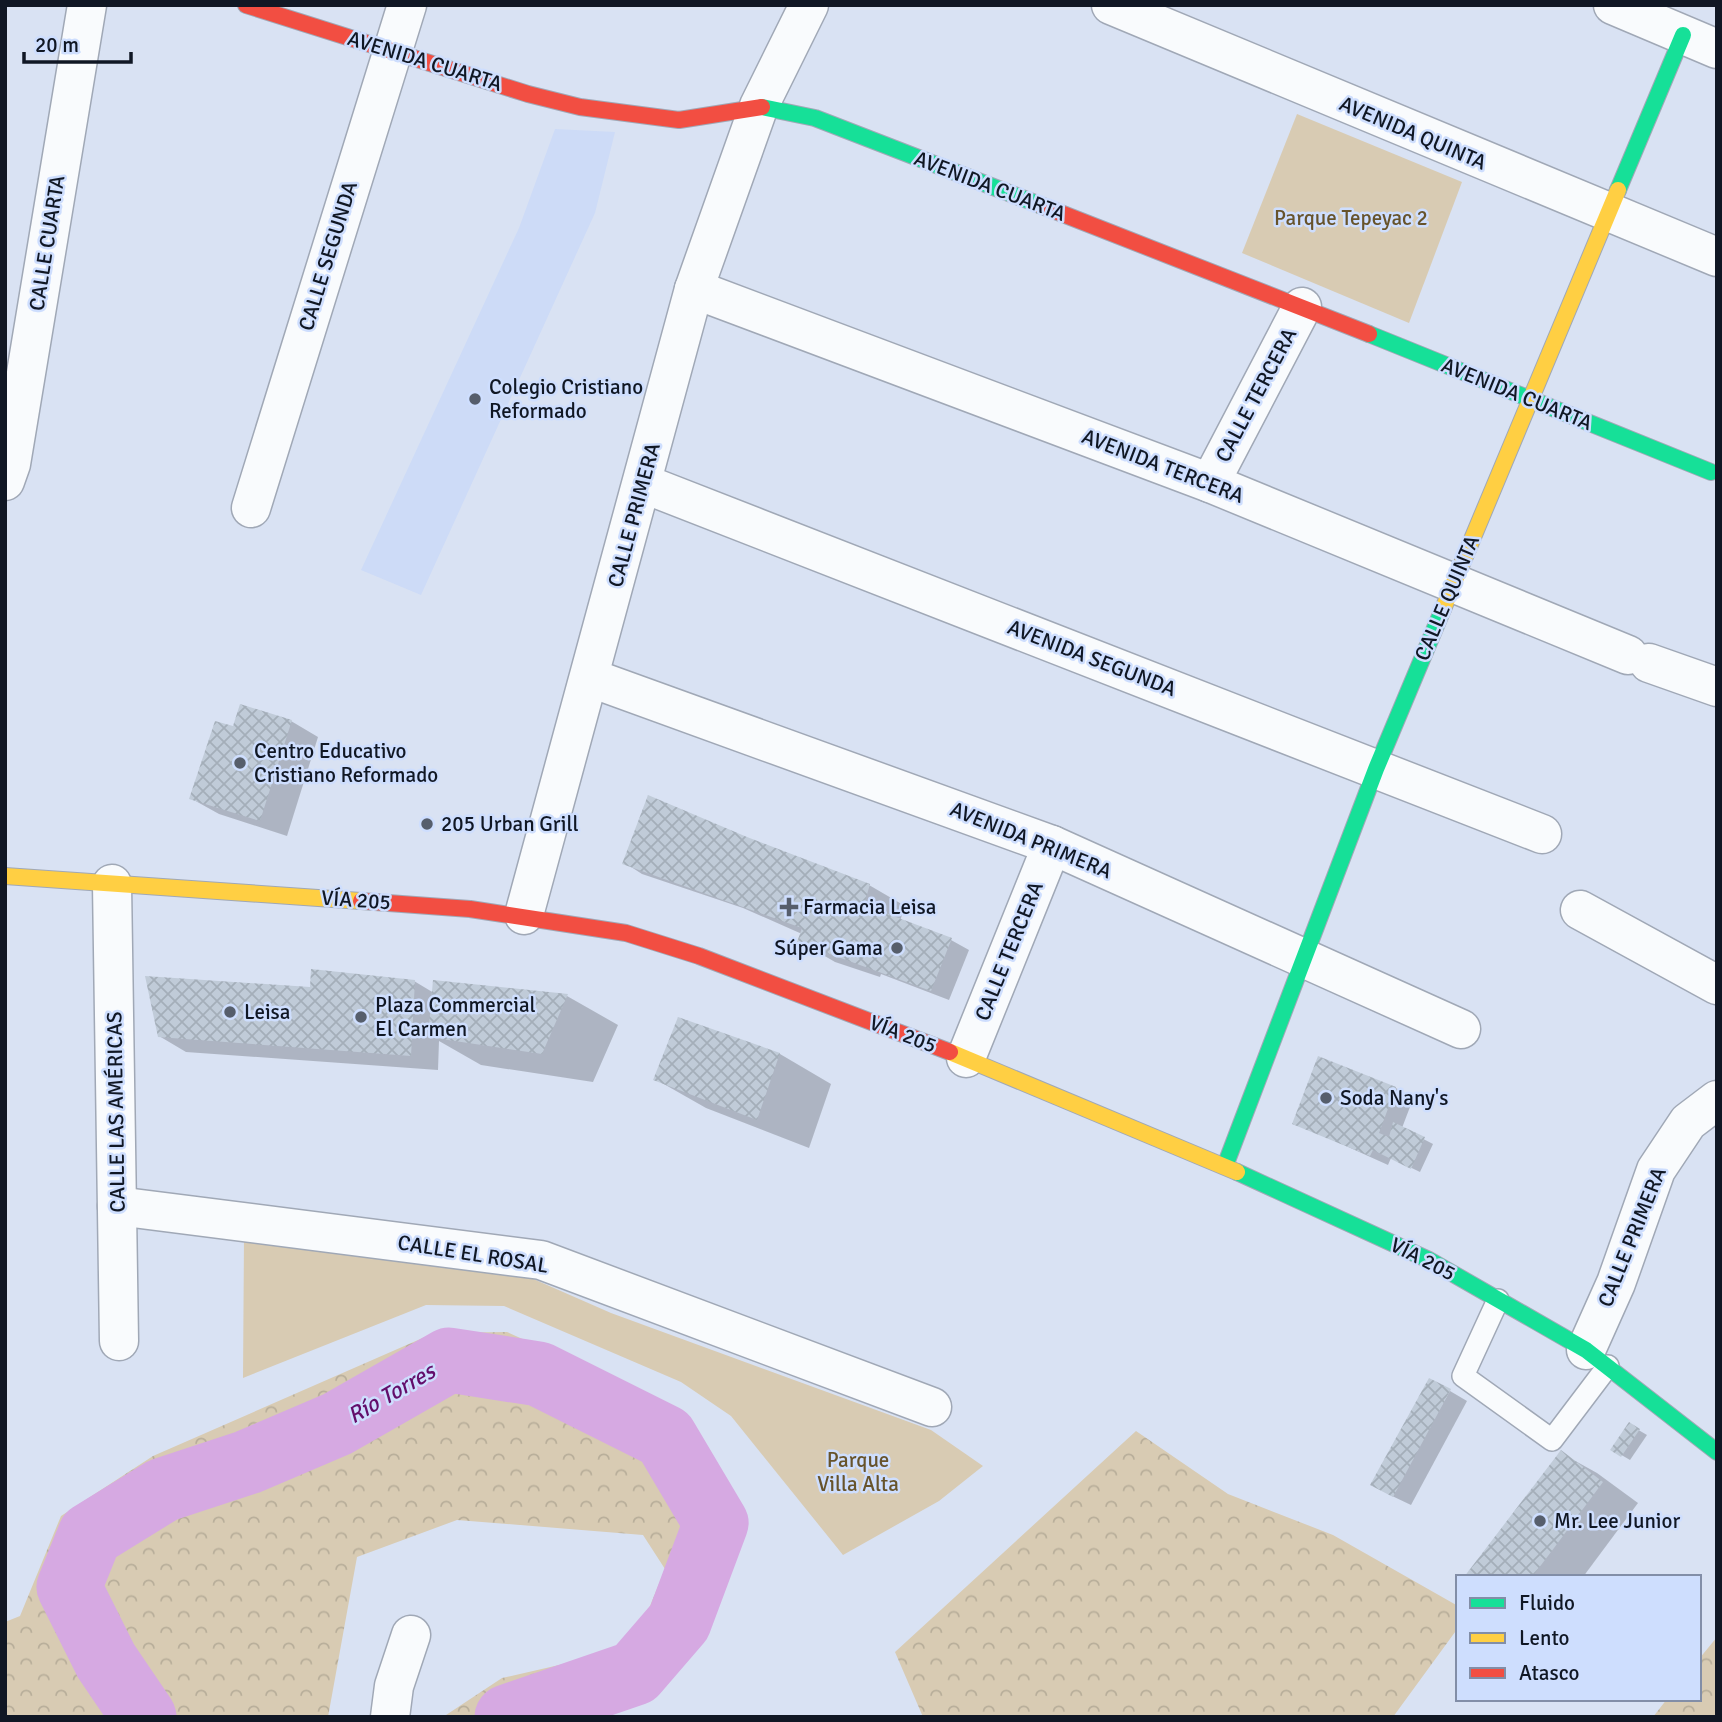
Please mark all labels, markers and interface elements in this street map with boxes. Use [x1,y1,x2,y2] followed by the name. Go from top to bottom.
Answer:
[24,21,131,65] scale bar
[345,25,506,97] street label: AVENIDA CUARTA
[35,32,79,58] text: 20 m
[1336,90,1490,176] street label: AVENIDA QUINTA
[910,145,1070,227] street label: AVENIDA CUARTA
[23,173,71,313] street label: CALLE CUARTA
[293,178,363,334] street label: CALLE SEGUNDA
[1274,205,1428,231] park label: Parque Tepeyac 2
[1210,323,1302,466] street label: CALLE TERCERA
[1438,352,1596,436] street label: AVENIDA CUARTA
[489,374,643,424] place label: Colegio Cristiano Reformado
[467,391,483,407] marker: Colegio Cristiano Reformado
[1078,423,1248,509] street label: AVENIDA TERCERA
[602,440,666,590] street label: CALLE PRIMERA
[1409,531,1485,665] street label: CALLE QUINTA
[1004,614,1180,702] street label: AVENIDA SEGUNDA
[254,738,438,788] place label: Centro Educativo Cristiano Reformado
[232,755,248,771] marker: Centro Educativo Cristiano Reformado
[946,796,1116,884] street label: AVENIDA PRIMERA
[441,811,579,837] place label: 205 Urban Grill
[419,816,435,832] marker: 205 Urban Grill
[969,877,1049,1025] street label: CALLE TERCERA
[320,885,392,915] street label: VÍA 205
[803,894,936,920] place label: Farmacia Leisa
[781,899,797,915] marker: Farmacia Leisa
[774,935,883,961] place label: Súper Gama
[889,940,905,956] marker: Súper Gama
[375,992,536,1042] place label: Plaza Commercial El Carmen
[244,999,290,1025] place label: Leisa
[222,1004,238,1020] marker: Leisa
[353,1009,369,1025] marker: Plaza Commercial El Carmen
[866,1009,940,1059] street label: VÍA 205
[101,1011,131,1213] street label: CALLE LAS AMÉRICAS
[1340,1085,1448,1111] place label: Soda Nany's
[1318,1090,1334,1106] marker: Soda Nany's
[1592,1163,1672,1311] street label: CALLE PRIMERA
[396,1229,550,1279] street label: CALLE EL ROSAL
[1386,1232,1460,1286] street label: VÍA 205
[342,1356,442,1430] water label: Río Torres
[817,1447,899,1497] park label: Parque Villa Alta
[1554,1508,1680,1534] place label: Mr. Lee Junior
[1532,1513,1548,1529] marker: Mr. Lee Junior
[1456,1575,1701,1701] legend
[1519,1590,1575,1616] text: Fluido
[1519,1625,1569,1651] text: Lento
[1519,1660,1579,1686] text: Atasco

